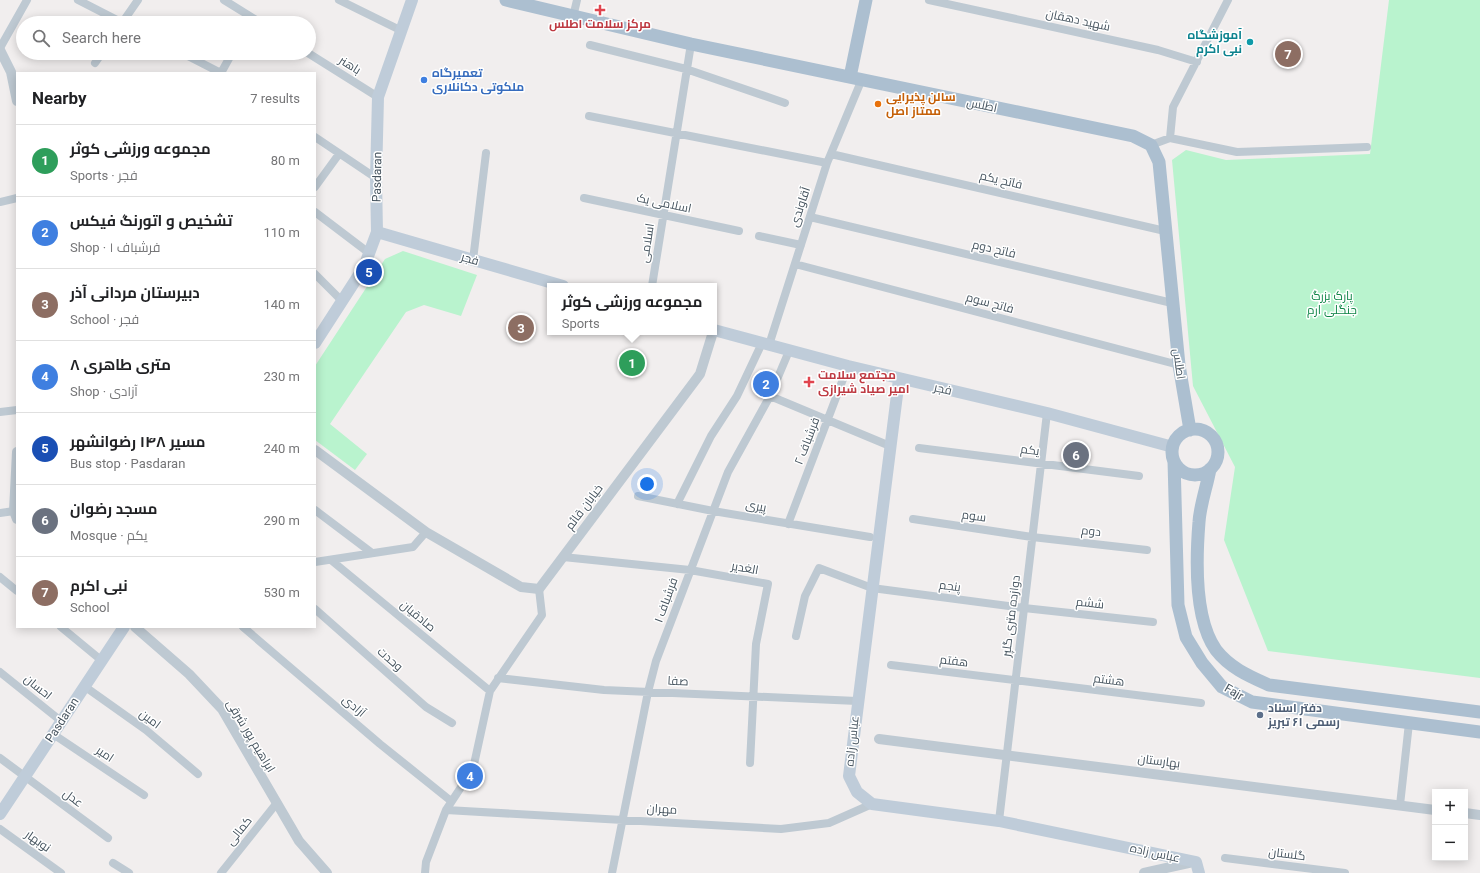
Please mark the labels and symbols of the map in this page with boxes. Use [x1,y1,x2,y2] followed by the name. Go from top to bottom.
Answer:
[594,4,606,16] marker: مرکز سلامت اطلس
[1045,6,1111,34] street label: شهید دهقان
[549,17,651,32] place label: مرکز سلامت اطلس
[1187,28,1242,57] place label: آموزشگاه نبی اکرم
[1245,37,1255,47] marker: آموزشگاه نبی اکرم
[1275,39,1301,69] pin: 7
[336,52,364,77] street label: باهنر
[432,66,524,95] place label: تعمیرگاه ملکوتی دکانلاری
[419,75,429,85] marker: تعمیرگاه ملکوتی دکانلاری
[886,90,956,119] place label: سالن پذیرایی ممتاز اصل
[965,95,999,115] street label: اطلس
[873,99,883,109] marker: سالن پذیرایی ممتاز اصل
[370,152,384,202] street label: Pasdaran
[978,168,1024,193] street label: فاتح یکم
[787,185,813,229] street label: آقاوندی
[635,190,693,216] street label: اسلامی یک
[637,222,657,264] street label: اسلامی
[971,237,1017,262] street label: فاتح دوم
[458,249,481,268] street label: فجر
[356,257,382,287] pin: 5
[1307,289,1357,318] park label: پارک بزرگ جنگلی ارم
[964,290,1015,317] street label: فاتح سوم
[508,313,534,343] pin: 3
[619,348,645,378] pin: 1
[1170,348,1188,380] street label: اطلس
[818,368,909,397] place label: مجتمع سلامت امیر صیاد شیرازی
[753,369,779,399] pin: 2
[803,376,815,388] marker: مجتمع سلامت امیر صیاد شیرازی
[932,380,953,398] street label: فجر
[792,415,822,467] street label: فرشباف ۲
[1063,440,1089,470] pin: 6
[1020,442,1041,459] street label: یکم
[637,474,657,494] your location
[562,481,606,533] street label: خیابان قائم
[744,497,768,517] street label: پیری
[961,507,987,526] street label: سوم
[1080,523,1102,540] street label: دوم
[729,559,760,577] street label: الغدیر
[999,574,1025,659] street label: دوازده متری گلپر
[651,576,681,624] street label: فرشباف ۱
[938,578,963,597] street label: پنجم
[1075,595,1105,612] street label: ششم
[398,597,438,635] street label: صادقیان
[374,644,406,674] street label: وحدت
[939,652,969,671] street label: هفتم
[1092,671,1125,690] street label: هشتم
[21,672,55,702] street label: احسان
[667,673,689,689] street label: صفا
[1222,681,1246,703] street label: Fajr
[340,692,369,720] street label: آزادی
[42,695,82,745] street label: Pasdaran
[222,697,278,776] street label: ابراهیم پور شرقی
[1267,701,1340,730] place label: دفتر اسناد رسمی ۶۱ تبریز
[137,707,163,731] street label: امین
[1255,710,1265,720] marker: دفتر اسناد رسمی ۶۱ تبریز
[842,715,862,767] street label: عباس زاده
[93,743,116,765] street label: امیر
[1137,751,1181,771] street label: بهارستان
[457,761,483,791] pin: 4
[60,786,86,810] street label: عدل
[646,801,678,817] street label: مهران
[223,814,255,848] street label: کمالی
[22,827,53,855] street label: نوبهار
[1129,841,1181,865] street label: عباس زاده
[1268,845,1306,863] street label: گلستان

